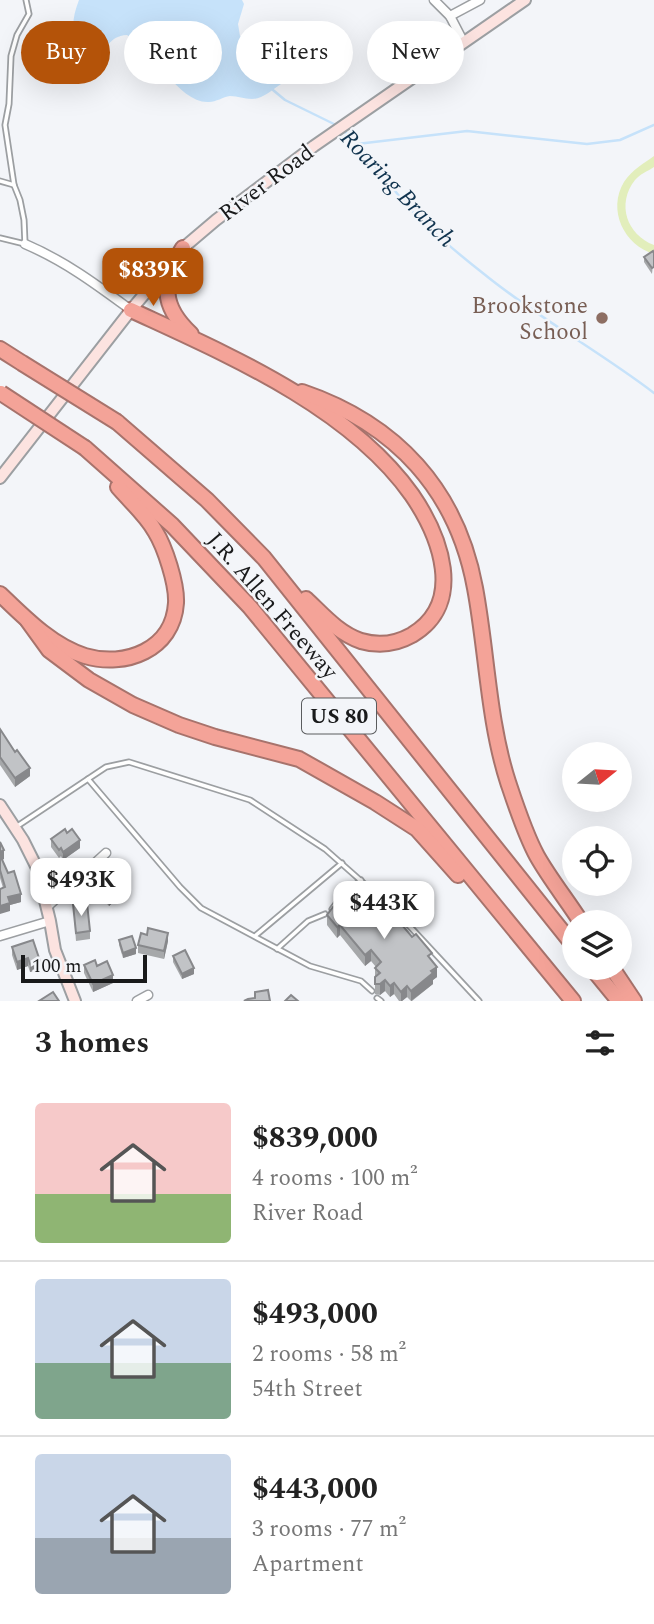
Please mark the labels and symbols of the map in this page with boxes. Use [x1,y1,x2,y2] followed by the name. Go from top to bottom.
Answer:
[331,121,463,256] water label: Roaring Branch
[212,136,322,231] street label: River Road
[104,248,202,308] pin: $839K
[472,289,588,350] place label: Brookstone School
[594,310,610,326] marker: Brookstone School
[198,524,347,688] street label: J.R. Allen Freeway
[302,698,376,734] road number: US 80
[562,742,632,812] north arrow
[32,858,130,918] pin: $493K
[335,881,433,941] pin: $443K
[21,952,147,984] scale bar

